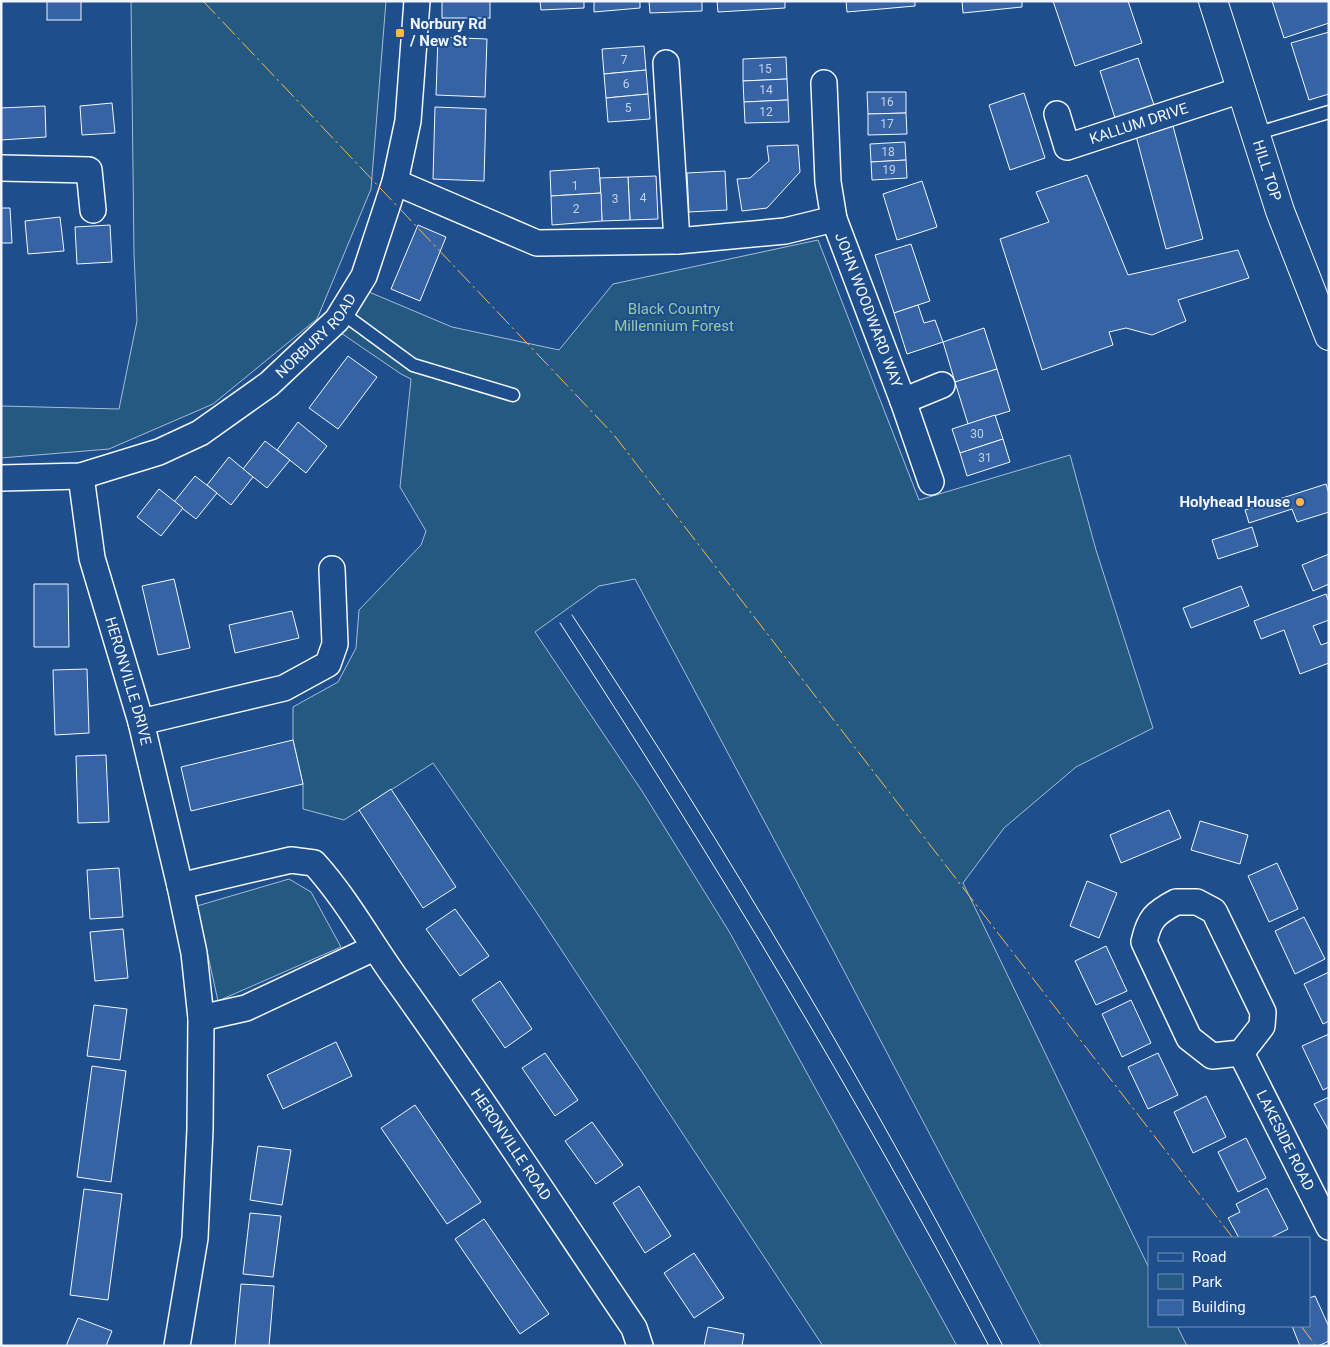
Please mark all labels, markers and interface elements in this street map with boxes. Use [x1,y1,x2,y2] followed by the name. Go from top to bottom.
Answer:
[409,15,486,50] place label: Norbury Rd / New St
[394,27,406,39] marker: Norbury Rd / New St
[621,53,628,67] house number: 7
[758,62,772,76] house number: 15
[623,77,630,91] house number: 6
[759,83,773,97] house number: 14
[880,95,894,109] house number: 16
[1087,99,1191,148] street label: KALLUM DRIVE
[625,101,632,115] house number: 5
[759,105,773,119] house number: 12
[880,117,894,131] house number: 17
[1249,138,1285,203] street label: HILL TOP
[881,145,895,159] house number: 18
[882,163,896,177] house number: 19
[572,179,578,193] house number: 1
[640,191,647,205] house number: 4
[612,192,618,206] house number: 3
[573,202,580,216] house number: 2
[831,230,906,390] street label: JOHN WOODWARD WAY
[272,290,360,382] street label: NORBURY ROAD
[614,300,734,335] park label: Black Country Millennium Forest
[970,427,984,441] house number: 30
[978,451,992,465] house number: 31
[1179,493,1290,511] place label: Holyhead House
[1294,496,1306,508] marker: Holyhead House
[101,615,155,747] street label: HERONVILLE DRIVE
[467,1085,555,1204] street label: HERONVILLE ROAD
[1252,1087,1318,1194] street label: LAKESIDE ROAD
[1148,1237,1310,1327] legend
[1192,1248,1226,1266] text: Road
[1192,1273,1223,1291] text: Park
[1192,1298,1246,1316] text: Building

